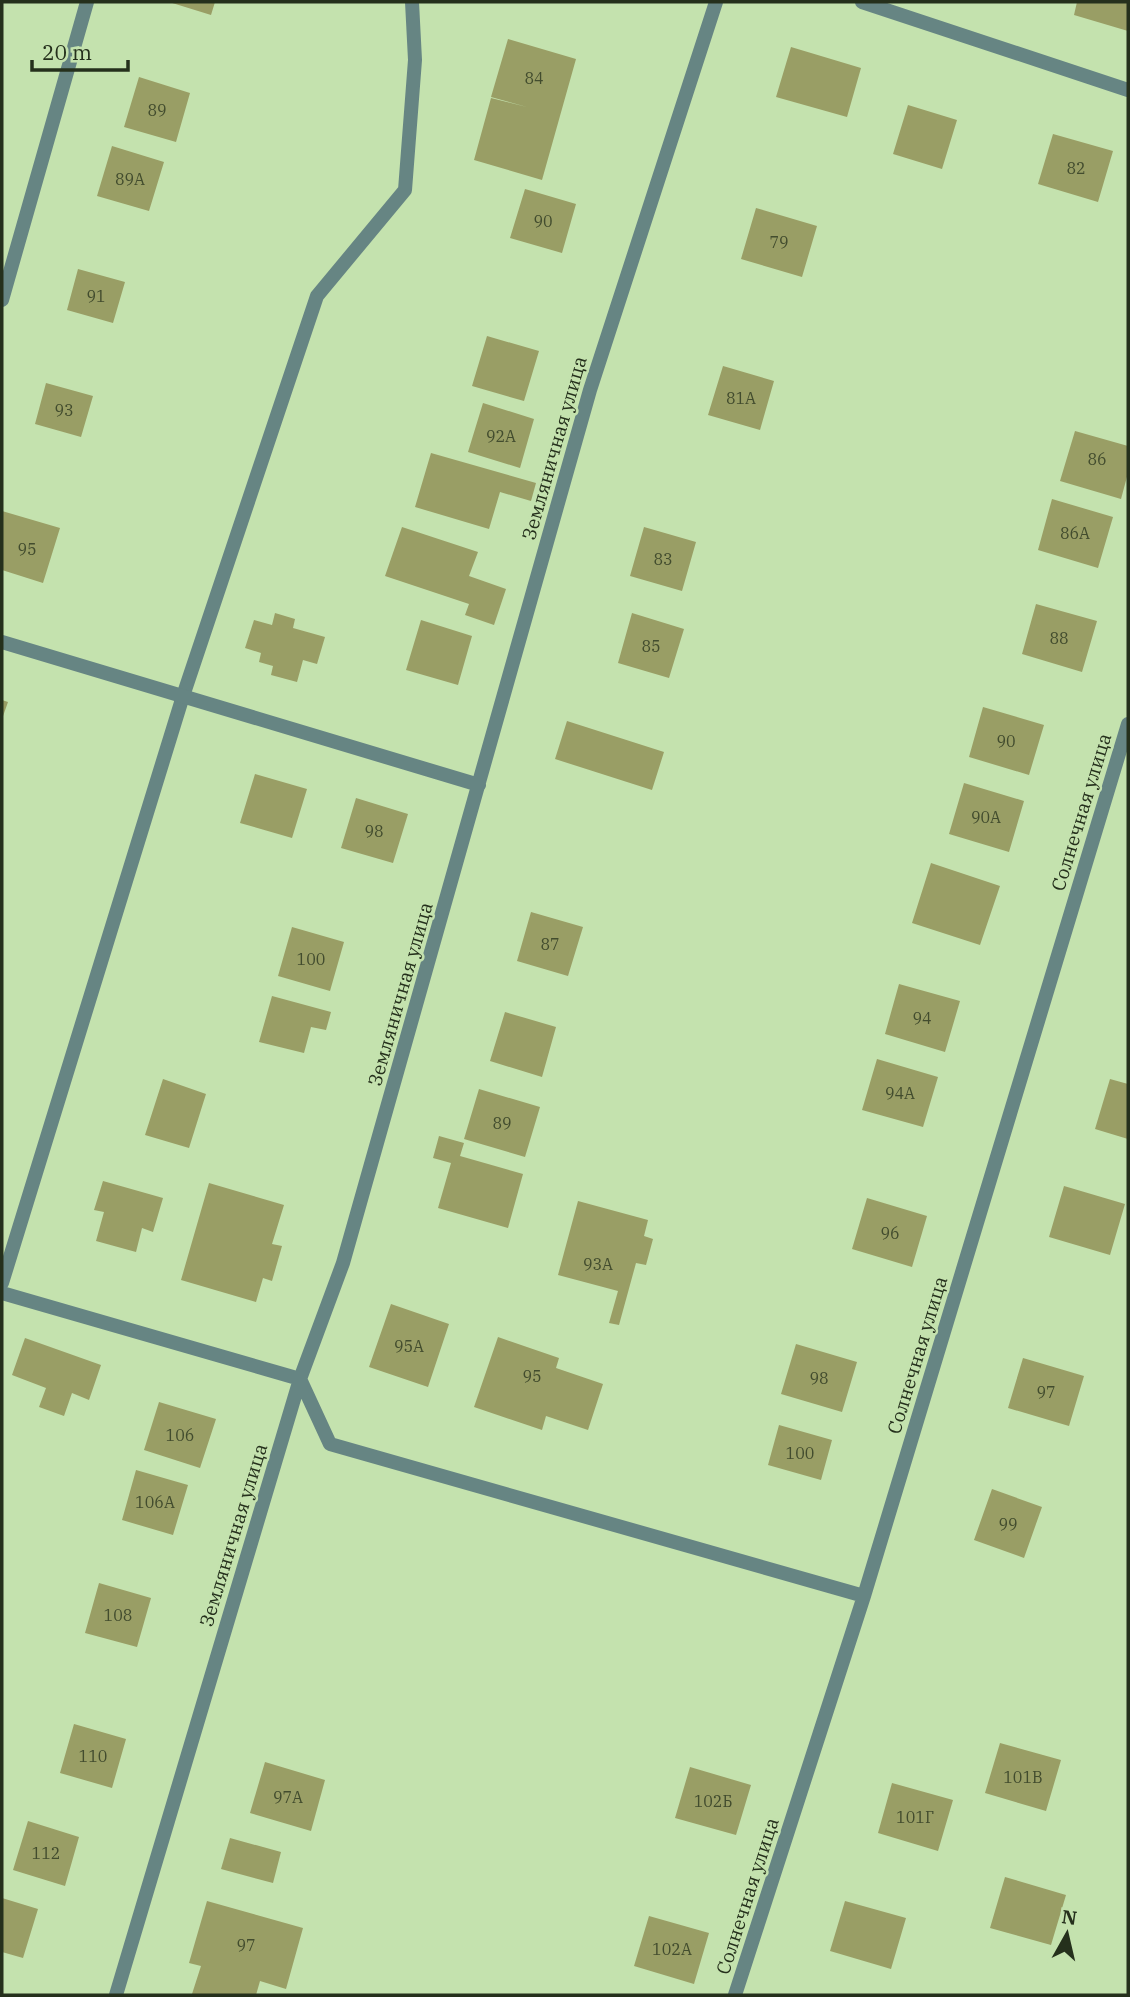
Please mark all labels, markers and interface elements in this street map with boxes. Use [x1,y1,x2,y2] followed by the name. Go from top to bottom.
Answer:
[32,28,128,72] scale bar
[42,38,92,66] text: 20 m
[524,68,544,88] house number: 84
[147,100,167,120] house number: 89
[1066,158,1086,178] house number: 82
[115,169,145,189] house number: 89А
[533,211,553,231] house number: 90
[769,232,789,252] house number: 79
[86,286,106,306] house number: 91
[516,353,592,543] street label: Земляничная улица
[726,388,756,408] house number: 81А
[54,400,74,420] house number: 93
[486,426,516,446] house number: 92А
[1087,449,1107,469] house number: 86
[1060,523,1090,543] house number: 86А
[17,539,37,559] house number: 95
[653,549,673,569] house number: 83
[1049,628,1069,648] house number: 88
[641,636,661,656] house number: 85
[1046,730,1116,894] street label: Солнечная улица
[996,731,1016,751] house number: 90
[971,807,1001,827] house number: 90А
[364,821,384,841] house number: 98
[362,899,438,1089] street label: Земляничная улица
[540,934,560,954] house number: 87
[297,949,325,969] house number: 100
[912,1008,932,1028] house number: 94
[885,1083,915,1103] house number: 94А
[492,1113,512,1133] house number: 89
[880,1223,900,1243] house number: 96
[583,1254,613,1274] house number: 93А
[882,1273,952,1437] street label: Солнечная улица
[394,1336,424,1356] house number: 95А
[522,1366,542,1386] house number: 95
[809,1368,829,1388] house number: 98
[1036,1382,1056,1402] house number: 97
[166,1425,194,1445] house number: 106
[194,1441,272,1629] street label: Земляничная улица
[786,1443,814,1463] house number: 100
[135,1492,175,1512] house number: 106А
[998,1514,1018,1534] house number: 99
[104,1605,132,1625] house number: 108
[79,1746,107,1766] house number: 110
[1003,1767,1043,1787] house number: 101В
[273,1787,303,1807] house number: 97А
[694,1791,732,1811] house number: 102Б
[896,1807,934,1827] house number: 101Г
[710,1815,784,1977] street label: Солнечная улица
[32,1843,60,1863] house number: 112
[1032,1899,1102,1969] north arrow
[1060,1904,1078,1930] text: N
[236,1935,256,1955] house number: 97
[652,1939,692,1959] house number: 102А

